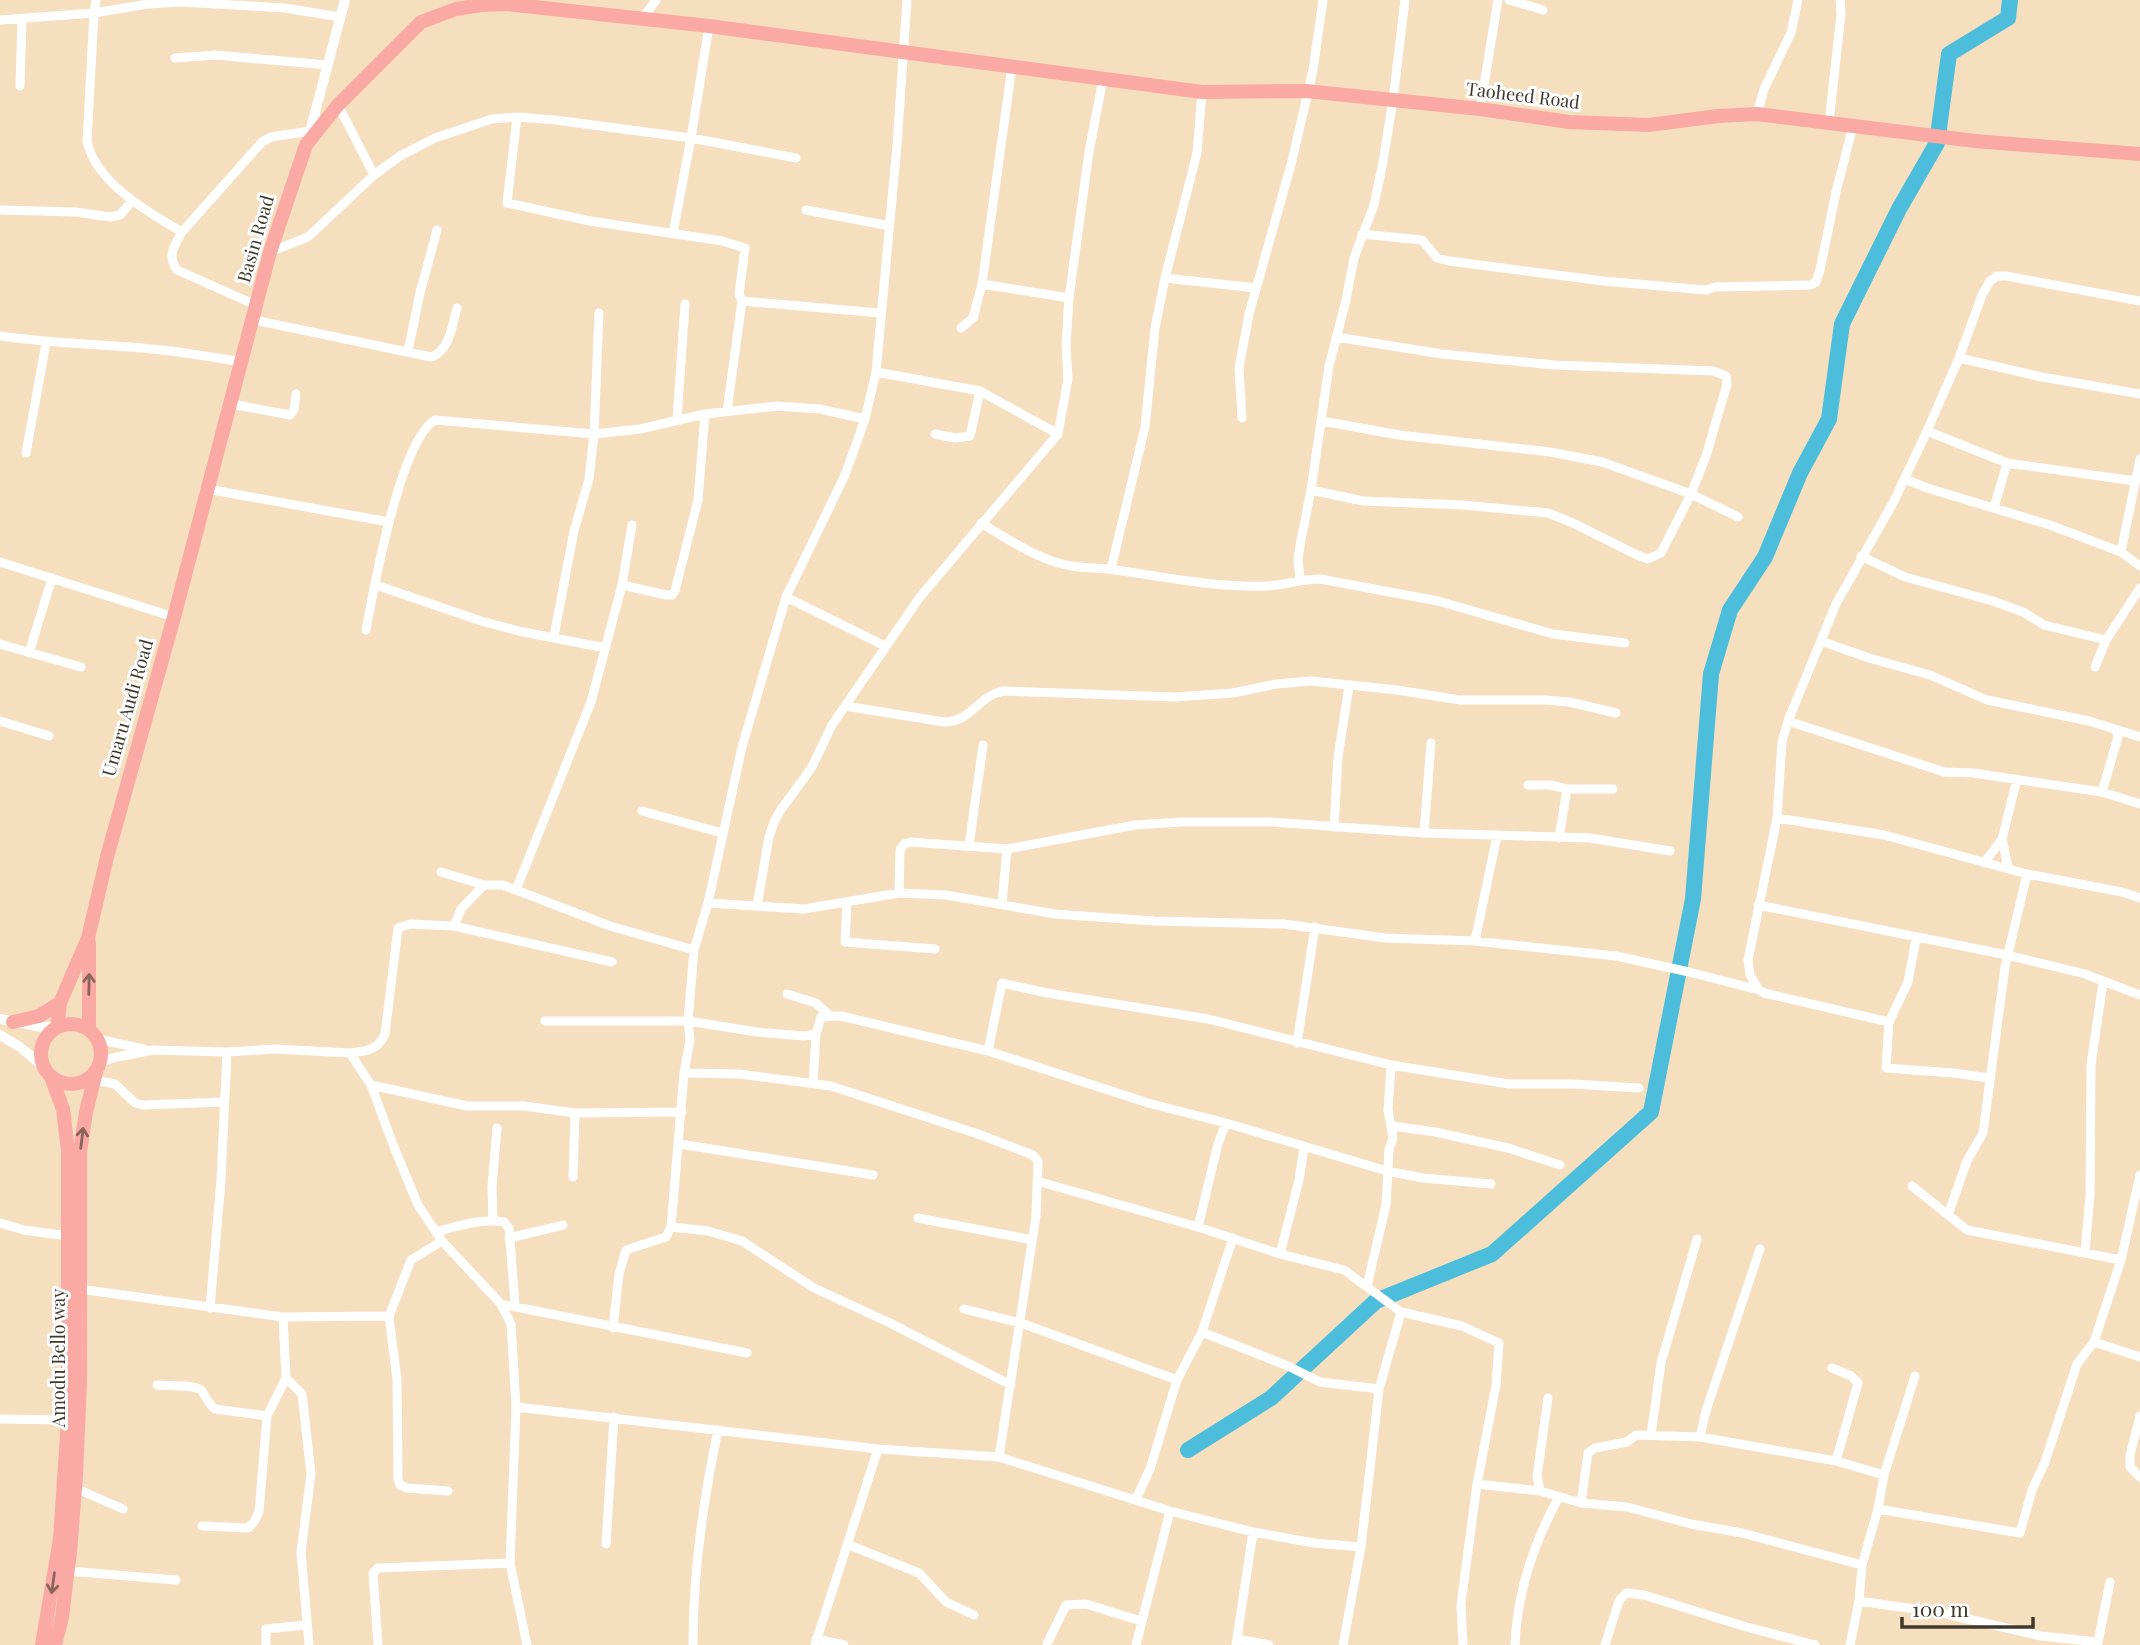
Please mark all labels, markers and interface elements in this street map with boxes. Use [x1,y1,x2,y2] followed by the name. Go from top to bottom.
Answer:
[1465,76,1582,114] street label: Taoheed Road
[231,192,279,285] street label: Basin Road
[96,636,158,779] street label: Umaru Audi Road
[82,973,96,996] one-way arrow
[75,1127,88,1149] one-way arrow
[46,1289,70,1428] street label: Amodu Bello way
[47,1571,60,1594] one-way arrow
[1902,1586,2033,1630] scale bar
[1912,1594,1969,1622] text: 100 m

